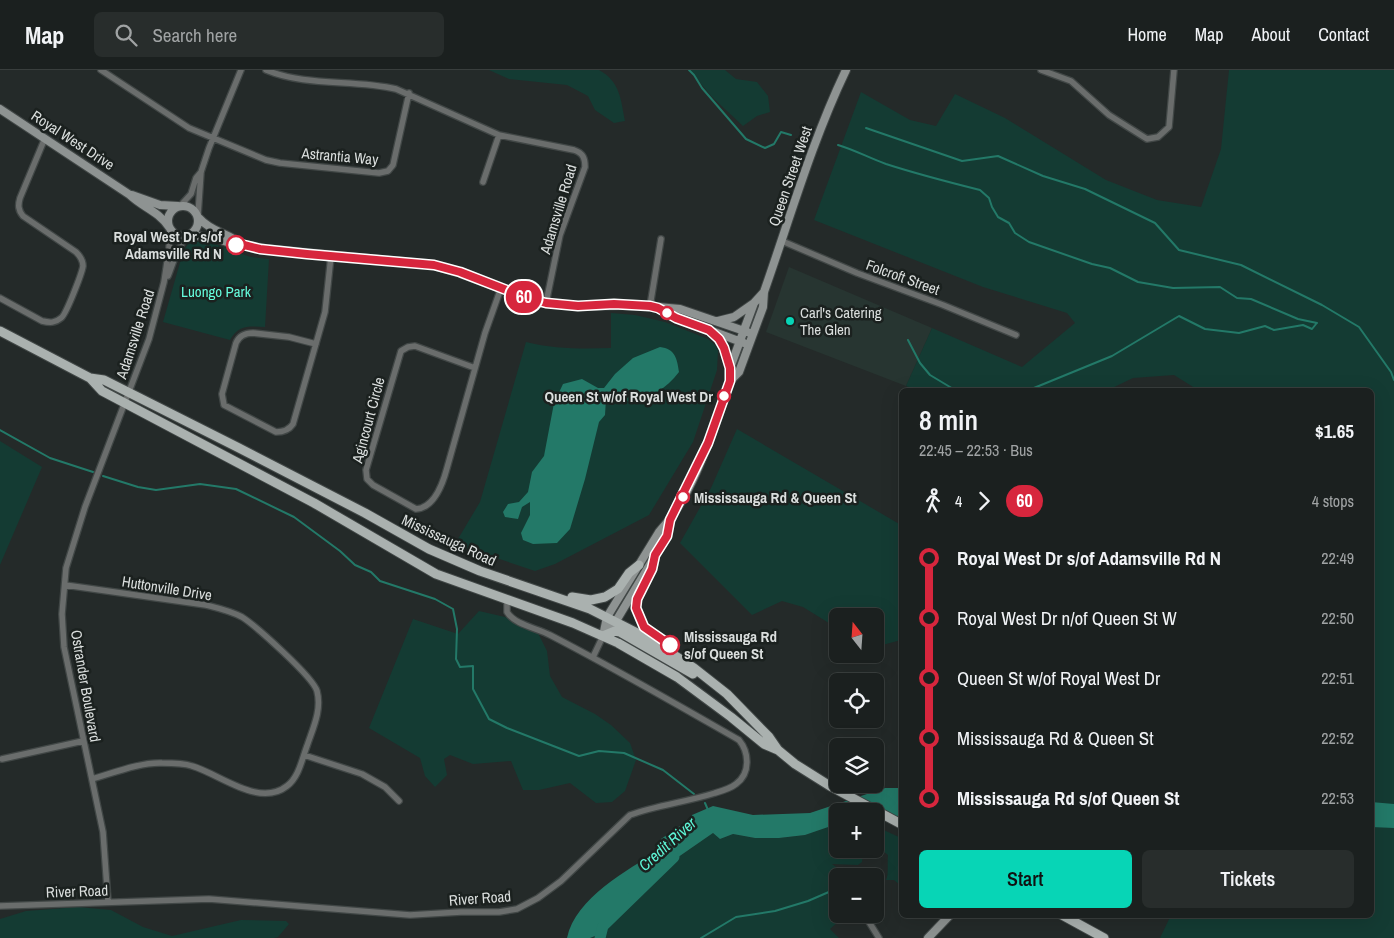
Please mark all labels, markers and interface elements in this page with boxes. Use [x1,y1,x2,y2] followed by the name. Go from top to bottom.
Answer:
[94,12,444,57] search box
[25,19,64,51] text: Map
[112,21,140,49] icon: search
[152,22,237,48] text: Search here
[1127,22,1167,47] text: Home
[1195,22,1224,47] text: Map
[1252,22,1290,47] text: About
[1318,22,1369,47] text: Contact
[27,105,119,175] street label: Royal West Drive
[763,123,817,229] street label: Queen Street West
[300,142,380,170] street label: Astrantia Way
[534,161,582,257] street label: Adamsville Road
[114,226,223,264] place label: Royal West Dr s/of Adamsville Rd N
[226,235,246,255] marker: Royal West Dr s/of Adamsville Rd N
[863,254,943,300] street label: Folcroft Street
[181,281,252,302] park label: Luongo Park
[502,281,546,313] line badge: 60
[516,284,532,309] text: 60
[110,287,159,382] street label: Adamsville Road
[800,302,882,340] place label: Carl's Catering The Glen
[660,306,674,320] unlabelled marker
[784,315,796,327] marker: Carl's Catering The Glen
[346,375,390,466] street label: Agincourt Circle
[544,386,713,407] place label: Queen St w/of Royal West Dr
[717,389,731,403] marker: Queen St w/of Royal West Dr
[919,401,978,439] text: 8 min
[1315,418,1354,444] text: $1.65
[919,439,1033,461] text: 22:45 – 22:53 · Bus
[694,487,857,508] place label: Mississauga Rd & Queen St
[919,487,947,515] icon: walk
[970,487,998,515] icon: forward
[1016,488,1033,513] text: 60
[676,490,690,504] marker: Mississauga Rd & Queen St
[955,490,962,512] text: 4
[1312,490,1354,512] text: 4 stops
[398,509,500,571] street label: Mississauga Road
[957,545,1221,571] text: Royal West Dr s/of Adamsville Rd N
[1321,547,1354,569] text: 22:49
[120,571,214,606] street label: Huttonville Drive
[957,605,1177,631] text: Royal West Dr n/of Queen St W
[1321,607,1354,629] text: 22:50
[829,608,884,662] north arrow
[829,608,884,923] map controls
[684,626,777,664] place label: Mississauga Rd s/of Queen St
[66,628,106,744] street label: Ostrander Boulevard
[660,635,680,655] marker: Mississauga Rd s/of Queen St
[957,665,1160,691] text: Queen St w/of Royal West Dr
[1321,667,1354,689] text: 22:51
[829,673,884,728] button: locate
[957,725,1154,751] text: Mississauga Rd & Queen St
[1321,727,1354,749] text: 22:52
[829,738,884,793] button: layers
[957,785,1180,811] text: Mississauga Rd s/of Queen St
[1321,787,1354,809] text: 22:53
[829,803,884,858] button: +
[633,812,701,876] water label: Credit River
[919,850,1132,908] button: Start
[1142,850,1354,908] button: Tickets
[829,868,884,923] button: −
[46,879,108,903] street label: River Road
[448,885,512,911] street label: River Road

